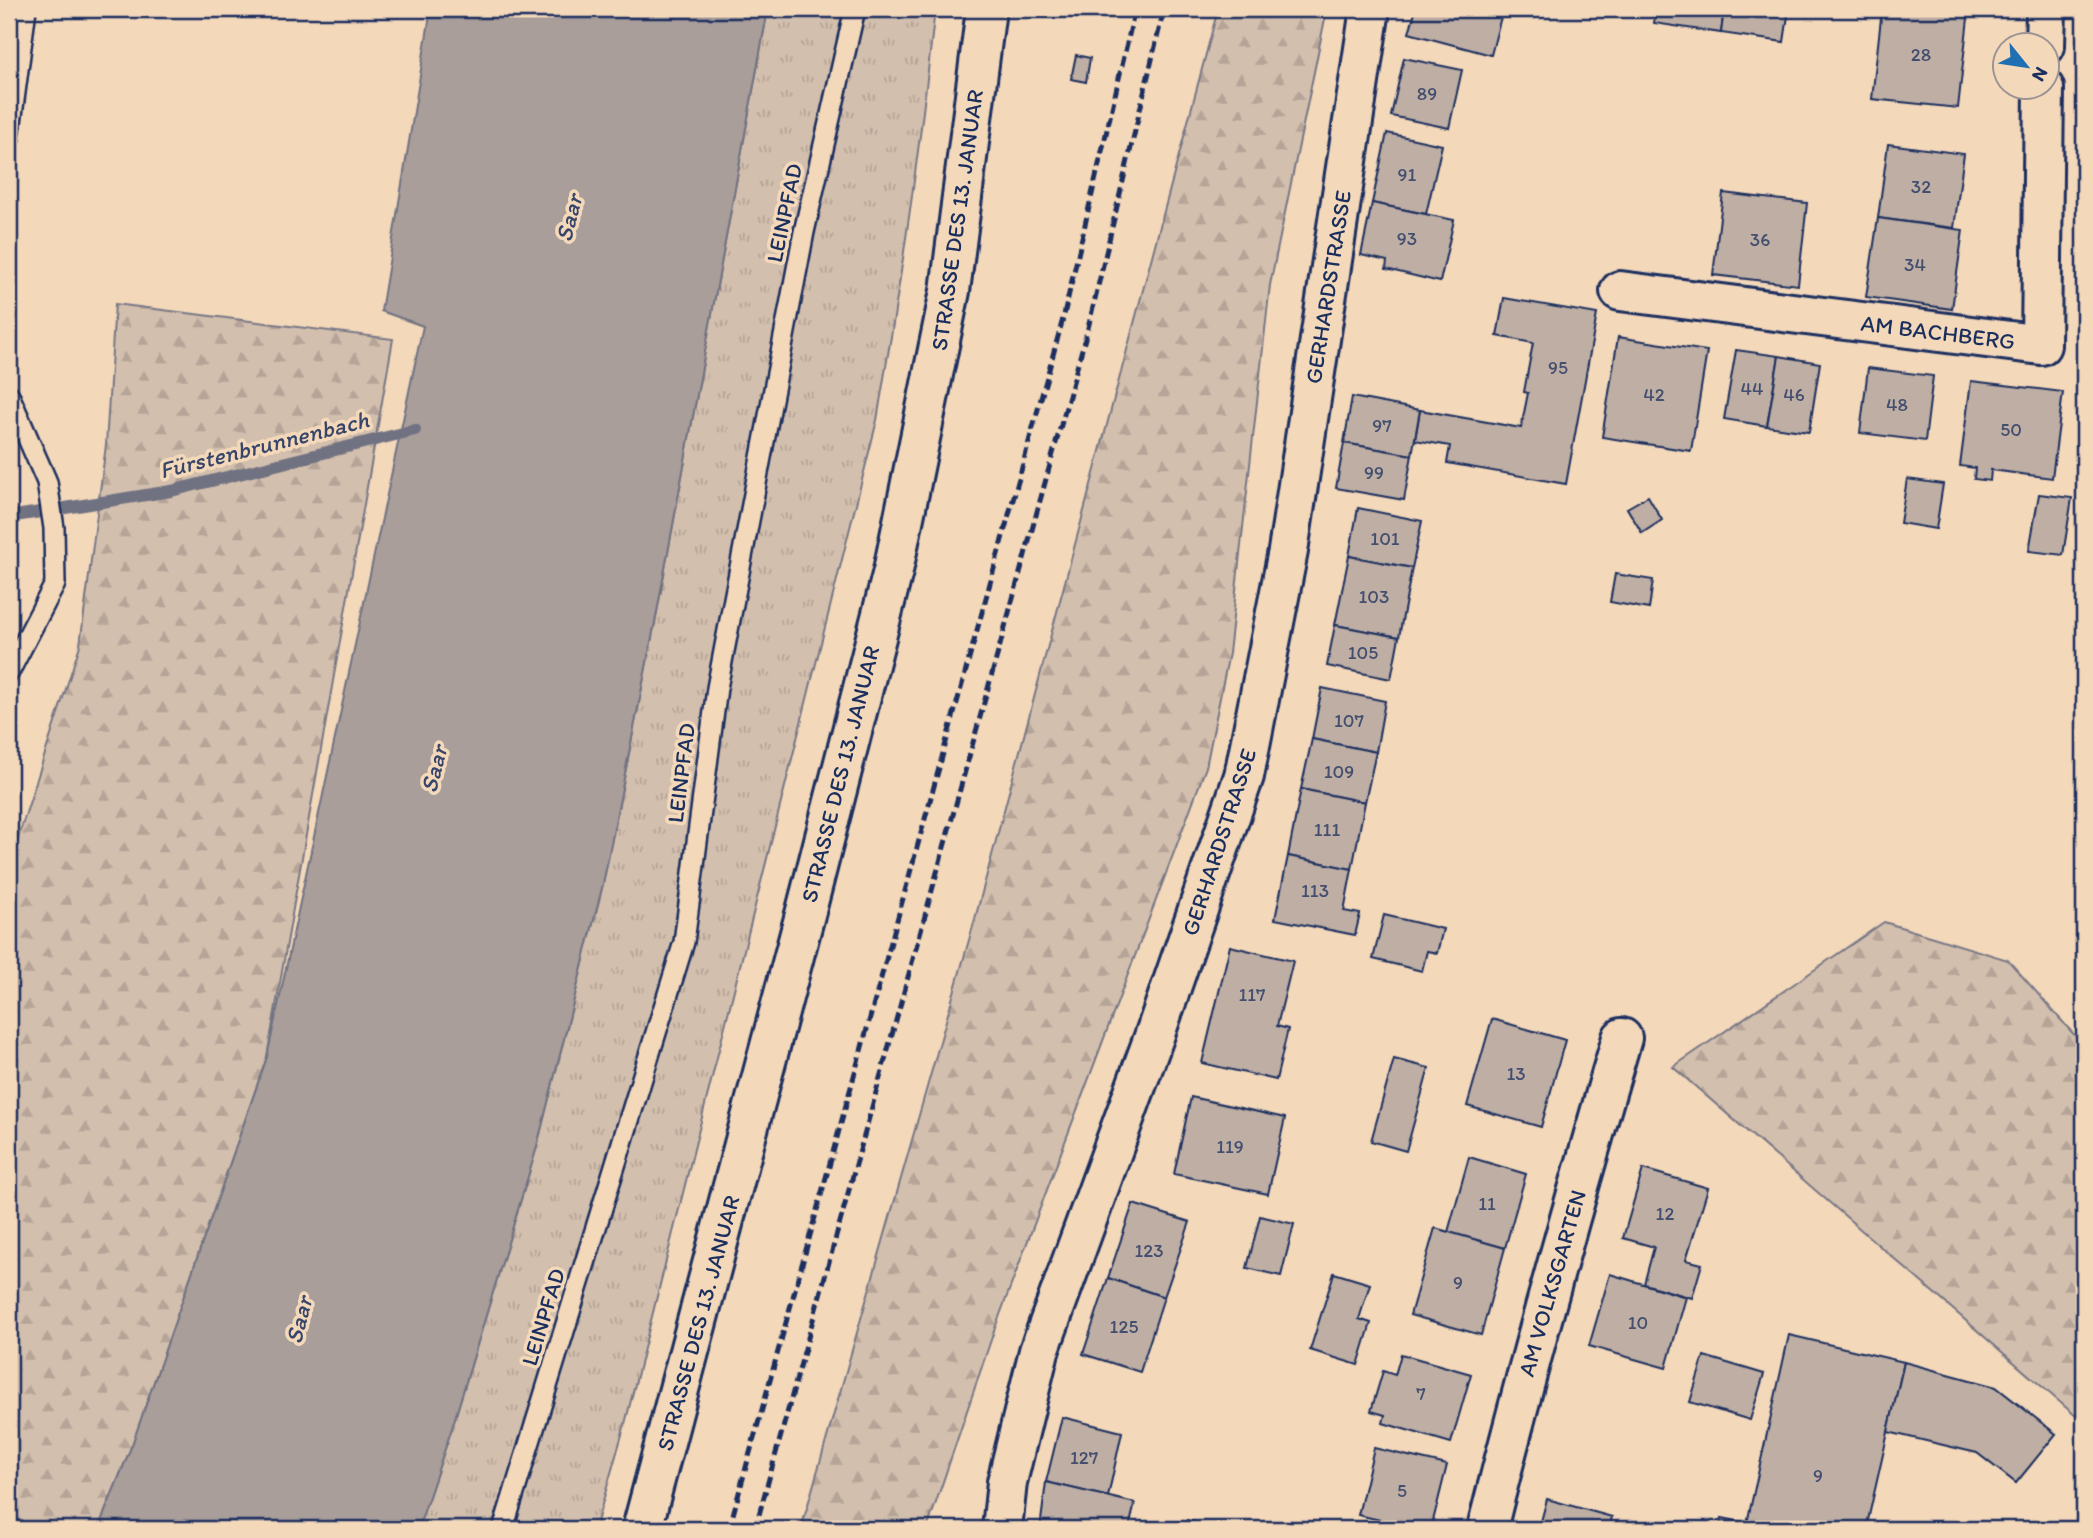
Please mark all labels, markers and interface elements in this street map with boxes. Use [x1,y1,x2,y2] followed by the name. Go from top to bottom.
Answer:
[1992,32,2062,102] north arrow
[1911,43,1931,66] house number: 28
[2027,63,2053,86] text: N
[1417,82,1437,105] house number: 89
[925,88,989,352] street label: STRASSE DES 13. JANUAR
[760,161,808,265] street label: LEINPFAD
[1398,163,1417,186] house number: 91
[1911,175,1931,198] house number: 32
[1299,188,1357,386] street label: GERHARDSTRASSE
[549,189,589,244] water label: Saar
[1397,227,1417,250] house number: 93
[1750,228,1770,251] house number: 36
[1904,253,1926,276] house number: 34
[1859,309,2017,355] street label: AM BACHBERG
[1548,356,1568,379] house number: 95
[1741,377,1763,400] house number: 44
[1643,383,1665,406] house number: 42
[1783,383,1805,406] house number: 46
[1886,393,1908,416] house number: 48
[156,404,372,485] water label: Fürstenbrunnenbach
[1372,414,1392,437] house number: 97
[2000,418,2022,441] house number: 50
[1364,461,1384,484] house number: 99
[1370,527,1400,550] house number: 101
[1359,585,1389,608] house number: 103
[1348,641,1378,664] house number: 105
[795,643,885,905] street label: STRASSE DES 13. JANUAR
[1334,709,1364,732] house number: 107
[661,721,701,825] street label: LEINPFAD
[414,740,454,795] water label: Saar
[1176,745,1262,939] street label: GERHARDSTRASSE
[1324,760,1354,783] house number: 109
[1314,818,1340,841] house number: 111
[1301,879,1329,902] house number: 113
[1238,983,1266,1006] house number: 117
[1506,1062,1526,1085] house number: 13
[1216,1135,1244,1158] house number: 119
[1512,1186,1592,1380] street label: AM VOLKSGARTEN
[650,1192,746,1454] street label: STRASSE DES 13. JANUAR
[1478,1192,1496,1215] house number: 11
[1656,1202,1674,1225] house number: 12
[1134,1239,1164,1262] house number: 123
[515,1265,571,1369] street label: LEINPFAD
[1453,1271,1463,1294] house number: 9
[279,1291,319,1346] water label: Saar
[1628,1311,1648,1334] house number: 10
[1110,1315,1138,1338] house number: 125
[1416,1382,1426,1405] house number: 7
[1070,1446,1098,1469] house number: 127
[1813,1464,1823,1487] house number: 9
[1397,1479,1407,1502] house number: 5

